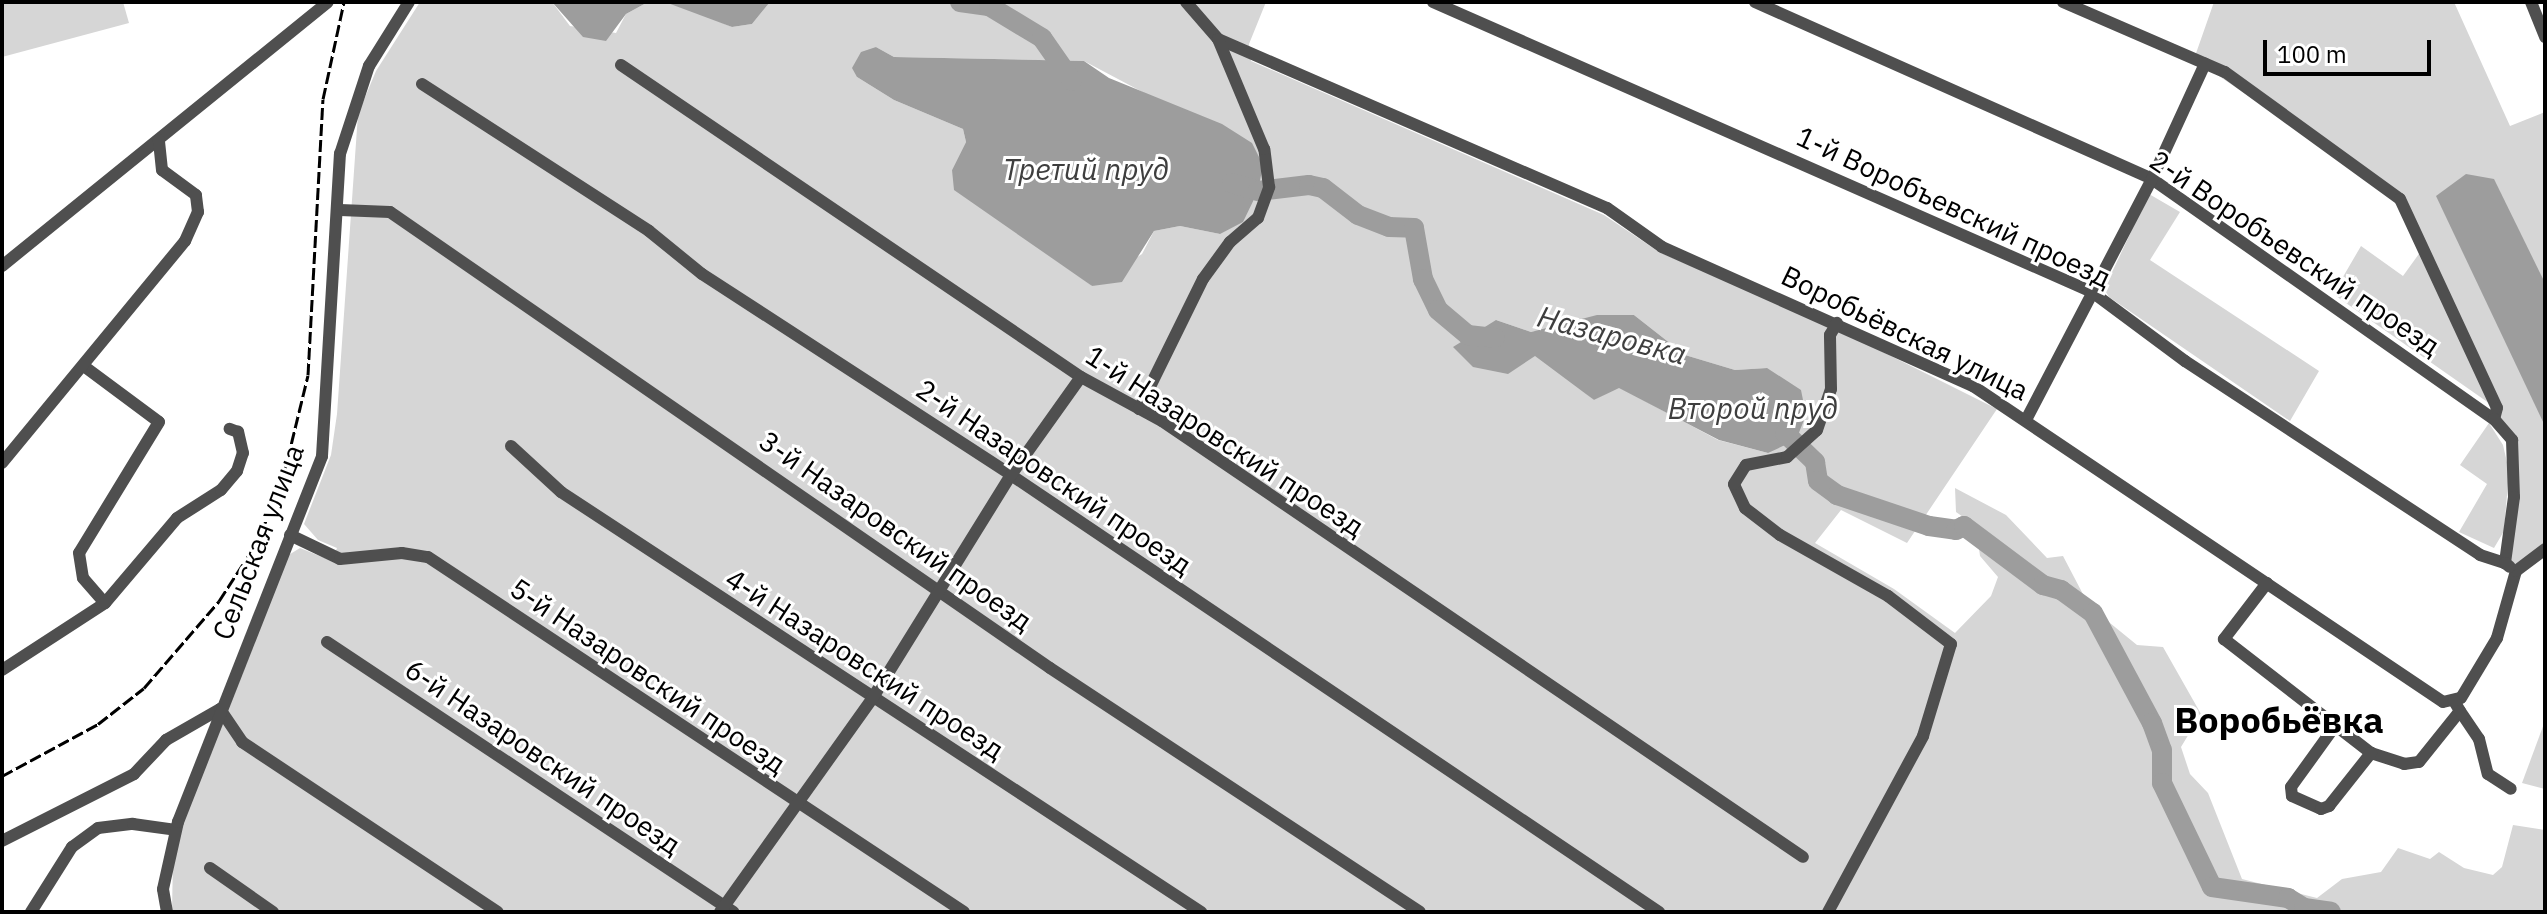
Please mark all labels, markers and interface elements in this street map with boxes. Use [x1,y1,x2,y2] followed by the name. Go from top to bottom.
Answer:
[2267,24,2435,74] scale bar
[2277,38,2347,70] text: 100 m
[1791,119,2117,295] street label: 1-й Воробъевский проезд
[2143,143,2447,363] street label: 2-й Воробъевский проезд
[1003,151,1169,187] water label: Третий пруд
[1776,259,2034,407] street label: Воробьёвская улица
[1534,298,1690,372] water label: Назаровка
[1079,338,1371,544] street label: 1-й Назаровский проезд
[910,372,1198,582] street label: 2-й Назаровский проезд
[1668,390,1838,426] water label: Второй пруд
[753,424,1039,638] street label: 3-й Назаровский проезд
[205,440,311,644] street label: Сельская улица
[719,561,1011,767] street label: 4-й Назаровский проезд
[504,571,792,781] street label: 5-й Назаровский проезд
[399,652,687,862] street label: 6-й Назаровский проезд
[2174,698,2384,742] district label: Воробьёвка

